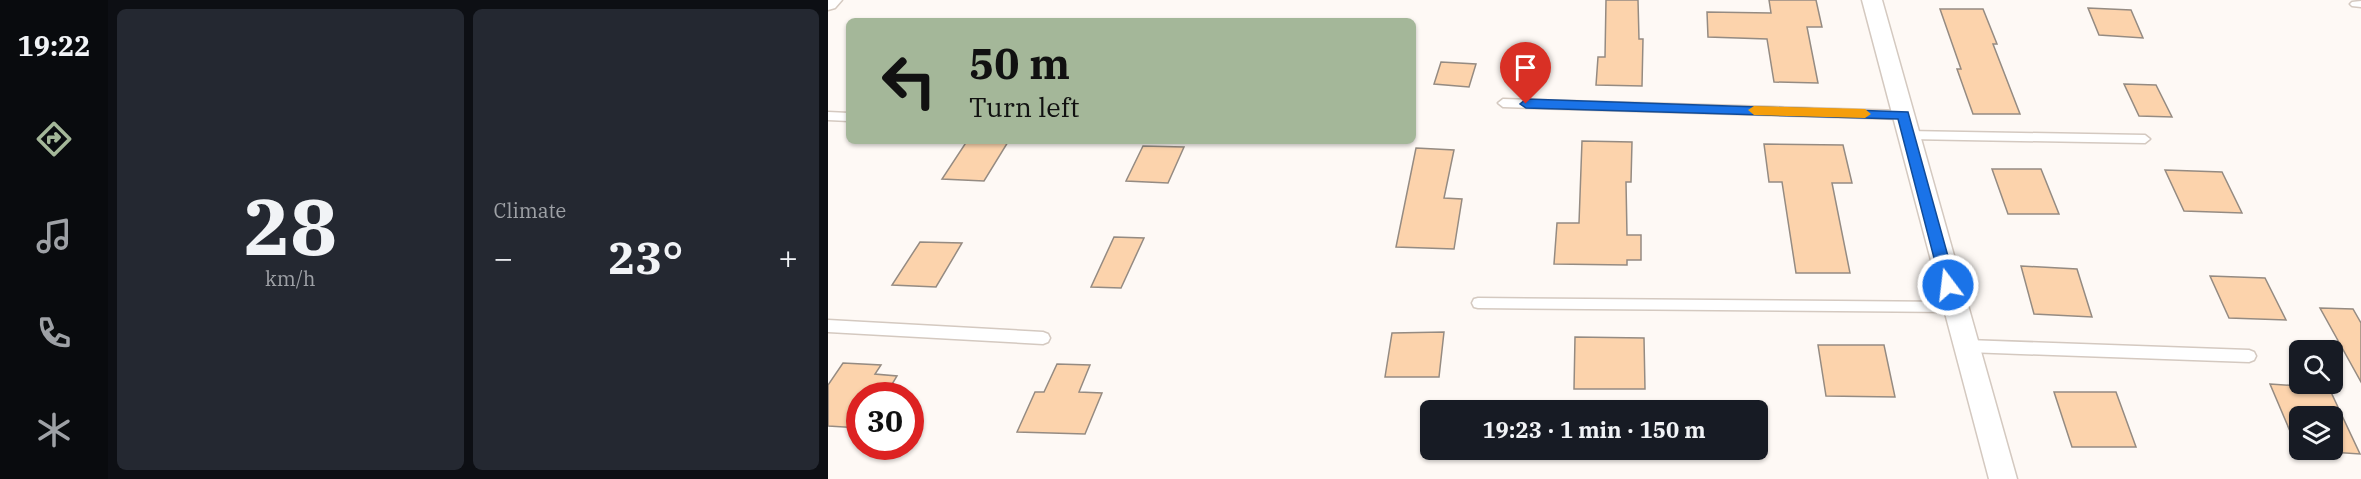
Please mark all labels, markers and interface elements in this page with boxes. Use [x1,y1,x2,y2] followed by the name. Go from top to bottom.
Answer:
[18,28,90,63] text: 19:22
[969,36,1070,91] text: 50 m
[870,42,948,120] icon: left
[1500,42,1551,104] pin
[1509,51,1542,84] icon: arrive
[969,89,1080,124] text: Turn left
[33,118,75,160] icon: directions
[243,175,337,276] text: 28
[494,197,566,224] text: Climate
[33,215,75,257] icon: music
[608,228,683,286] text: 23°
[494,236,513,279] text: −
[778,236,798,279] text: +
[1916,253,1980,317] position arrow
[265,265,316,292] text: km/h
[33,312,75,354] icon: phone
[2289,340,2343,460] map controls
[2289,340,2343,394] button: search
[846,382,924,460] speed limit sign: 30
[2289,406,2343,460] button: layers
[33,409,75,451] icon: climate
[1482,415,1706,444] text: 19:23 · 1 min · 150 m

